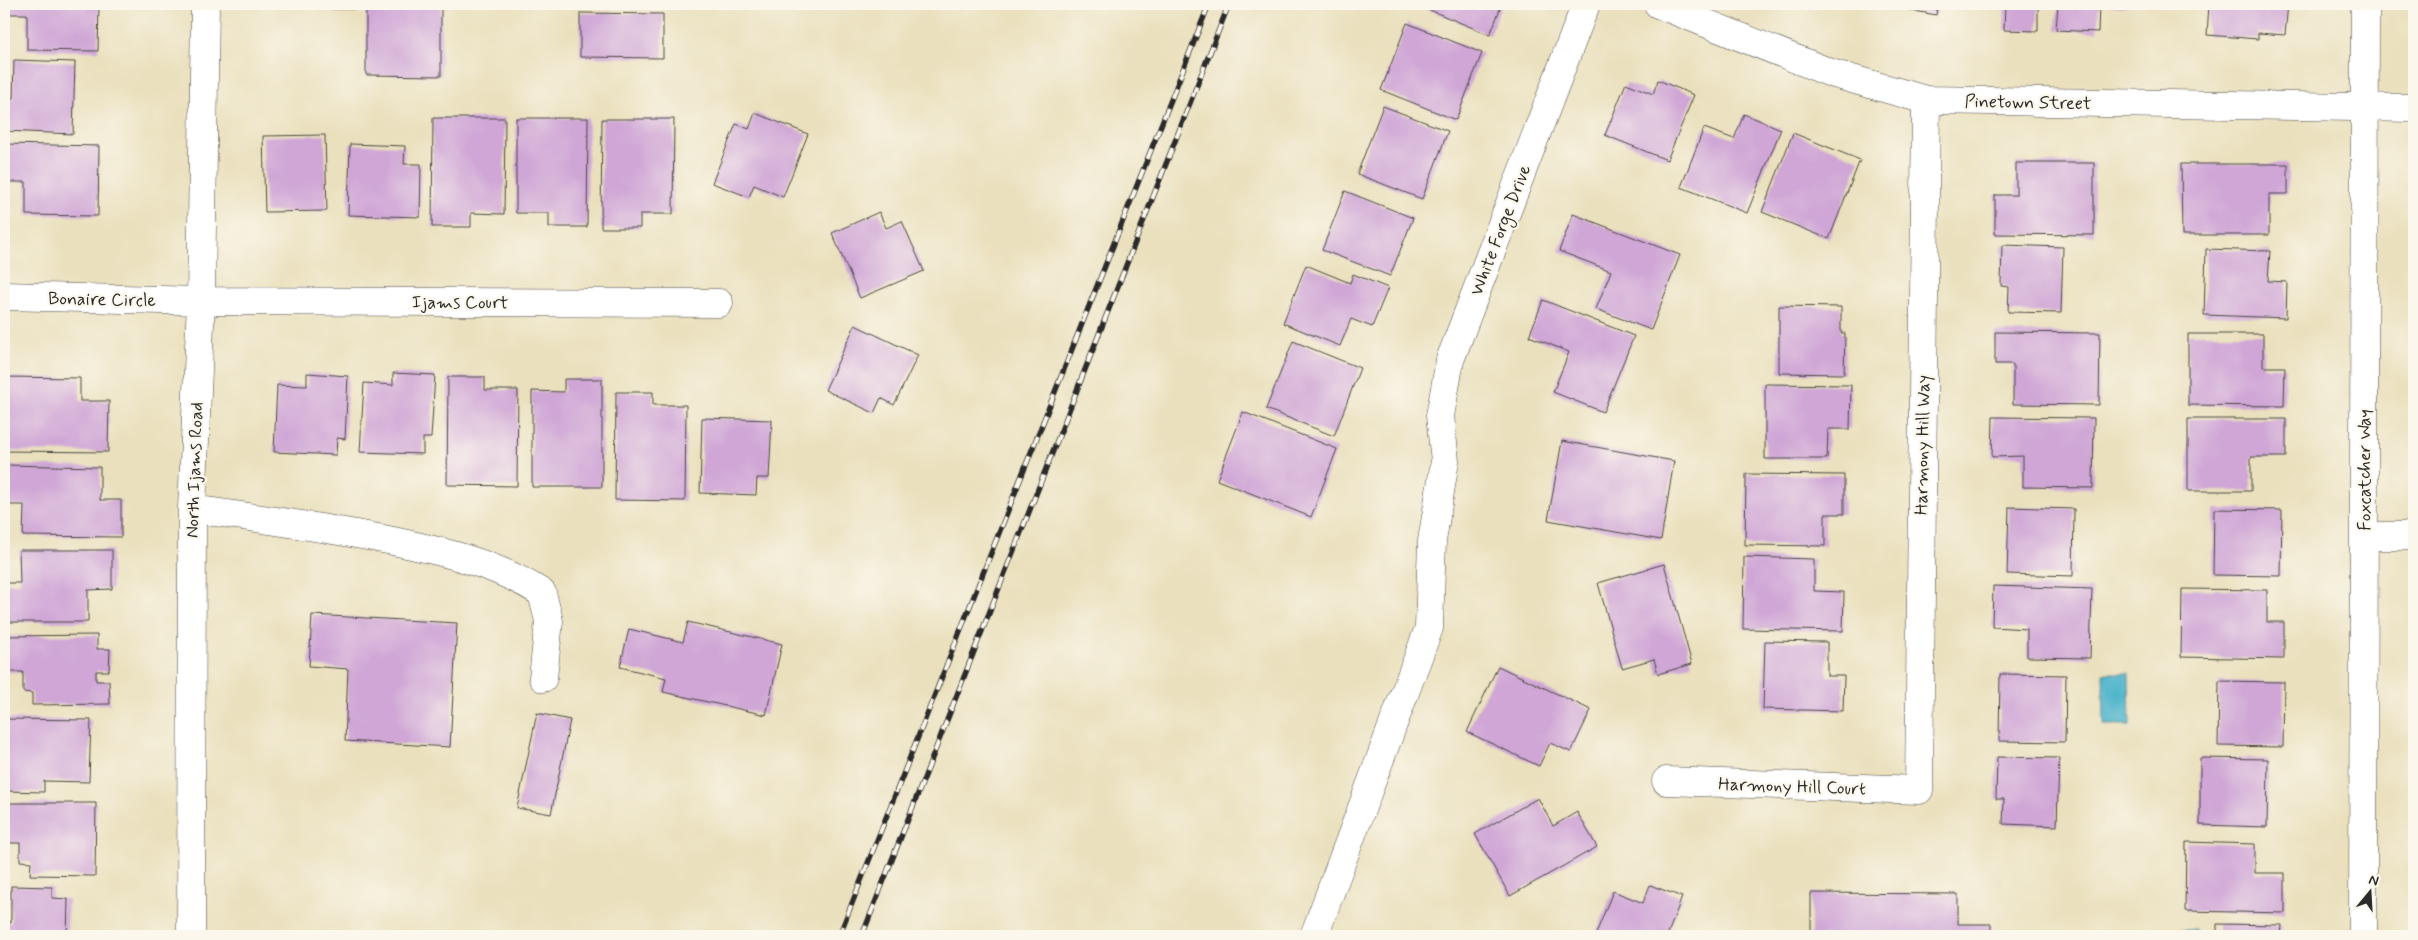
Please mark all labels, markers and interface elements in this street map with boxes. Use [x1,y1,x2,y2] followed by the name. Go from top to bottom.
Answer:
[1964,90,2092,116] street label: Pinetown Street
[1465,161,1538,300] street label: White Forge Drive
[48,287,156,313] street label: Bonaire Circle
[412,291,508,315] street label: Ijams Court
[1910,375,1936,515] street label: Harmony Hill Way
[181,402,209,538] street label: North Ijams Road
[2353,409,2377,531] street label: Foxcatcher Way
[1718,772,1867,802] street label: Harmony Hill Court
[2346,868,2396,918] north arrow
[2366,871,2381,891] text: N

